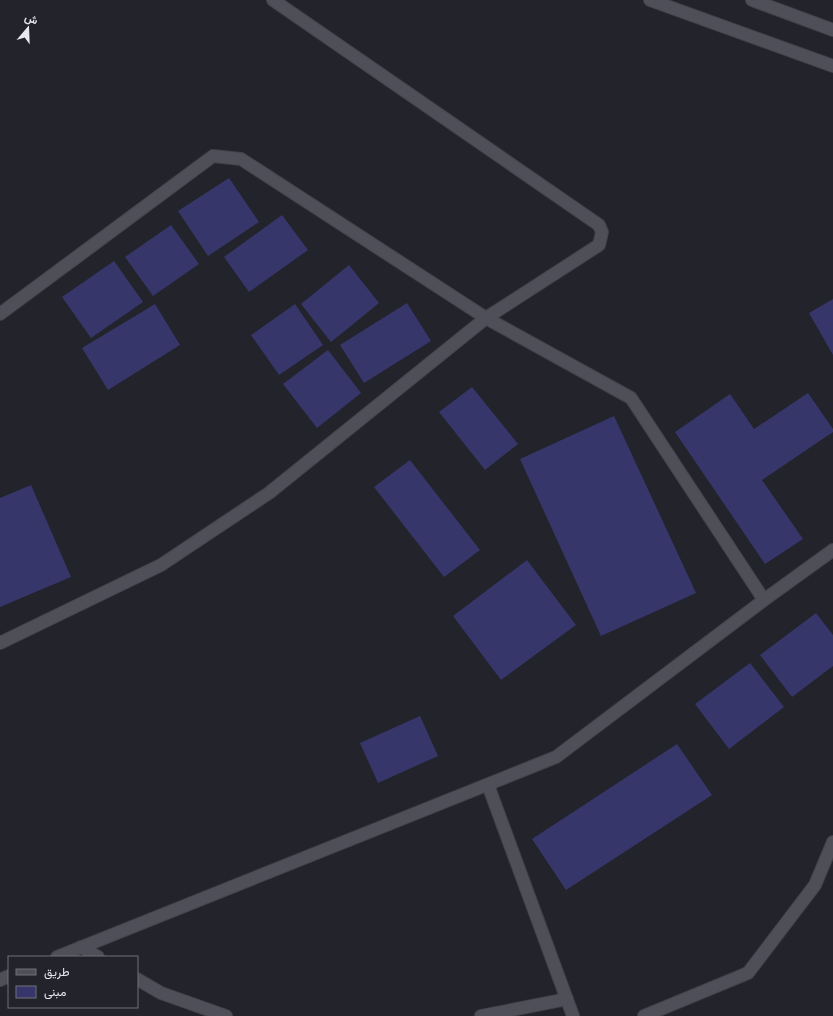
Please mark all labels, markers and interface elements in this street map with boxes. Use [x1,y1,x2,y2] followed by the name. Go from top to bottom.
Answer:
[8,8,48,48] north arrow
[23,9,40,27] text: ش
[8,956,138,1008] legend
[44,963,70,980] text: طريق
[44,983,66,1000] text: مبنى

